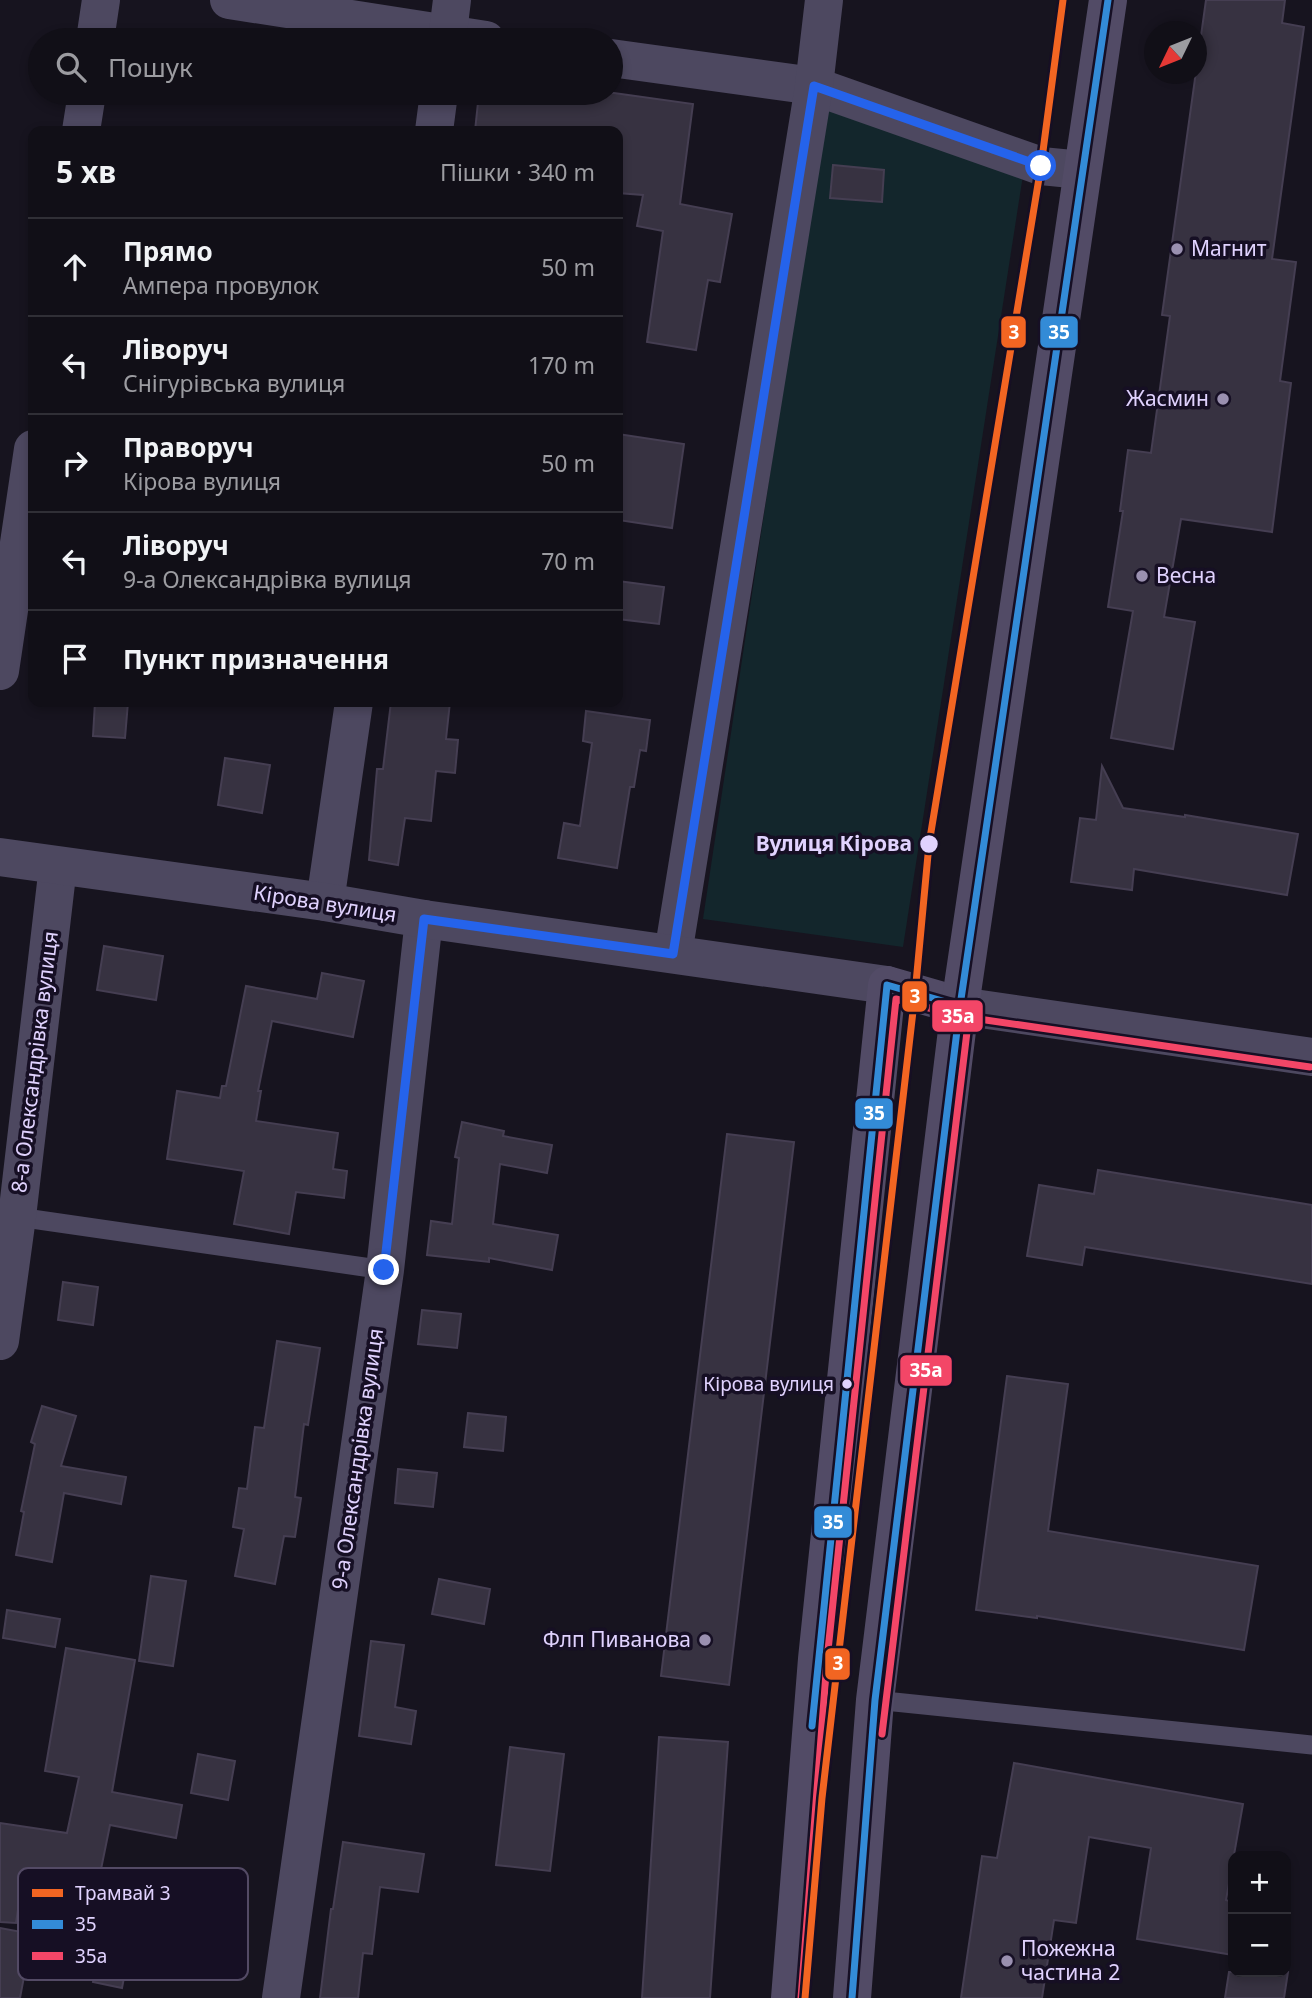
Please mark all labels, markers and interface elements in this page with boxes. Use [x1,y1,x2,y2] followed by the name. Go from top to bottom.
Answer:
[1144,21,1207,84] north arrow
[28,28,623,105] search box
[52,48,90,86] icon: search
[108,49,193,85] text: Пошук
[1025,150,1056,181] route start
[56,151,116,192] text: 5 хв
[440,156,595,188] text: Пішки · 340 m
[123,233,213,269] text: Прямо
[1191,234,1267,262] place label: Магнит
[1169,241,1185,257] marker: Магнит
[56,248,94,286] icon: ahead
[541,251,595,283] text: 50 m
[123,269,319,301] text: Ампера провулок
[1000,315,1027,349] line badge: 3
[1039,315,1079,349] line badge: 35
[1009,319,1020,345] text: 3
[1048,319,1070,345] text: 35
[123,331,229,367] text: Ліворуч
[56,346,94,384] icon: left
[528,349,595,381] text: 170 m
[123,367,345,399] text: Снігурівська вулиця
[1126,384,1209,412] place label: Жасмин
[1215,391,1231,407] marker: Жасмин
[123,429,254,465] text: Праворуч
[56,444,94,482] icon: right
[541,447,595,479] text: 50 m
[123,465,281,497] text: Кірова вулиця
[123,527,229,563] text: Ліворуч
[56,542,94,580] icon: left
[541,545,595,577] text: 70 m
[1156,561,1216,589] place label: Весна
[123,563,412,595] text: 9-а Олександрівка вулиця
[1134,568,1150,584] marker: Весна
[56,640,94,678] icon: arrive
[123,641,389,677] text: Пункт призначення
[756,829,912,857] place label: Вулиця Кірова
[918,833,940,855] marker: Вулиця Кірова
[252,878,399,928] street label: Кірова вулиця
[4,929,64,1194] street label: 8-а Олександрівка вулиця
[901,980,928,1013] line badge: 3
[910,983,921,1009] text: 3
[931,999,984,1033] line badge: 35а
[941,1003,975,1029] text: 35а
[854,1097,894,1130] line badge: 35
[863,1100,885,1126] text: 35
[368,1254,399,1285] route end
[325,1326,389,1591] street label: 9-а Олександрівка вулиця
[899,1354,953,1387] line badge: 35а
[909,1357,943,1383] text: 35а
[703,1371,834,1397] place label: Кірова вулиця
[840,1377,854,1391] marker: Кірова вулиця
[813,1505,853,1539] line badge: 35
[822,1509,844,1535] text: 35
[543,1625,691,1653] place label: Флп Пиванова
[697,1632,713,1648] marker: Флп Пиванова
[824,1647,851,1681] line badge: 3
[833,1650,844,1676] text: 3
[1228,1851,1291,1977] map controls
[1228,1851,1291,1914] button: +
[18,1868,248,1980] legend
[75,1880,171,1906] text: Трамвай 3
[75,1911,97,1937] text: 35
[1228,1914,1291,1977] button: −
[1021,1934,1120,1986] place label: Пожежна частина 2
[75,1943,107,1969] text: 35а
[999,1953,1015,1969] marker: Пожежна частина 2

